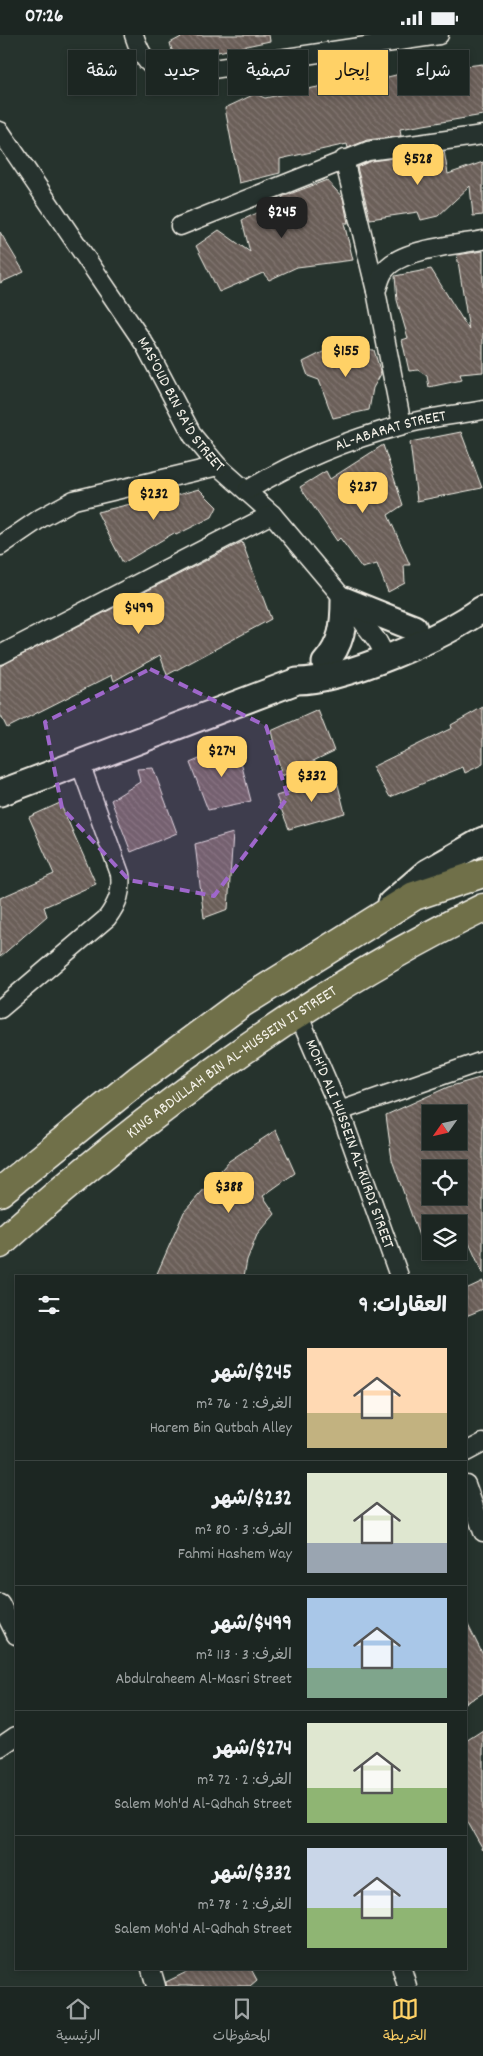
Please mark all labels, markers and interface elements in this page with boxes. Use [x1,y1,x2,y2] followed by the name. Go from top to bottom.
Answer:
[25,4,63,31] text: 07:26
[68,50,136,95] chip: شقة
[146,50,218,95] chip: جديد
[228,50,308,95] chip: تصفية
[318,50,388,95] chip: إيجار
[398,50,469,95] chip: شراء
[388,143,448,186] pin: $528
[404,148,432,171] text: $528
[252,197,312,239] pin: $245
[267,201,297,224] text: $245
[131,332,230,478] street label: MAS'OUD BIN SA'D STREET
[316,335,376,378] pin: $155
[333,340,359,363] text: $155
[331,404,448,458] street label: AL-ABARAT STREET
[333,471,393,514] pin: $237
[349,476,377,499] text: $237
[124,479,184,521] pin: $232
[139,483,169,506] text: $232
[109,593,169,635] pin: $499
[124,597,154,620] text: $499
[192,735,252,778] pin: $274
[208,740,236,763] text: $274
[282,761,342,803] pin: $332
[297,765,327,788] text: $332
[122,980,342,1144] street label: KING ABDULLAH BIN AL-HUSSEIN II STREET
[299,1036,400,1252] street label: MOH'D ALI HUSSEIN AL-KURDI STREET
[422,1105,468,1150] north arrow
[422,1105,467,1260] map controls
[422,1160,467,1205] button: locate
[199,1171,259,1214] pin: $388
[215,1176,243,1199] text: $388
[422,1215,467,1260] button: layers
[35,1291,63,1319] icon: filters
[359,1292,447,1322] text: العقارات: 9
[213,1359,292,1389] text: $245/شهر
[347,1368,407,1428] icon: home
[196,1393,292,1416] text: الغرف: 2 · 76 m²
[150,1417,292,1440] text: Harem Bin Qutbah Alley
[213,1485,292,1515] text: $232/شهر
[347,1493,407,1553] icon: home
[195,1519,292,1542] text: الغرف: 3 · 80 m²
[178,1543,292,1566] text: Fahmi Hashem Way
[212,1610,292,1640] text: $499/شهر
[347,1618,407,1678] icon: home
[196,1644,292,1667] text: الغرف: 3 · 113 m²
[116,1668,292,1691] text: Abdulraheem Al-Masri Street
[215,1735,292,1765] text: $274/شهر
[347,1743,407,1803] icon: home
[197,1769,292,1792] text: الغرف: 2 · 72 m²
[114,1793,292,1816] text: Salem Moh'd Al-Qdhah Street
[213,1860,292,1890] text: $332/شهر
[347,1868,407,1928] icon: home
[198,1894,292,1917] text: الغرف: 2 · 78 m²
[114,1918,292,1941] text: Salem Moh'd Al-Qdhah Street
[56,1995,100,2048] tab: الرئيسية
[213,1995,270,2048] tab: المحفوظات
[383,1995,427,2048] tab: الخريطة

